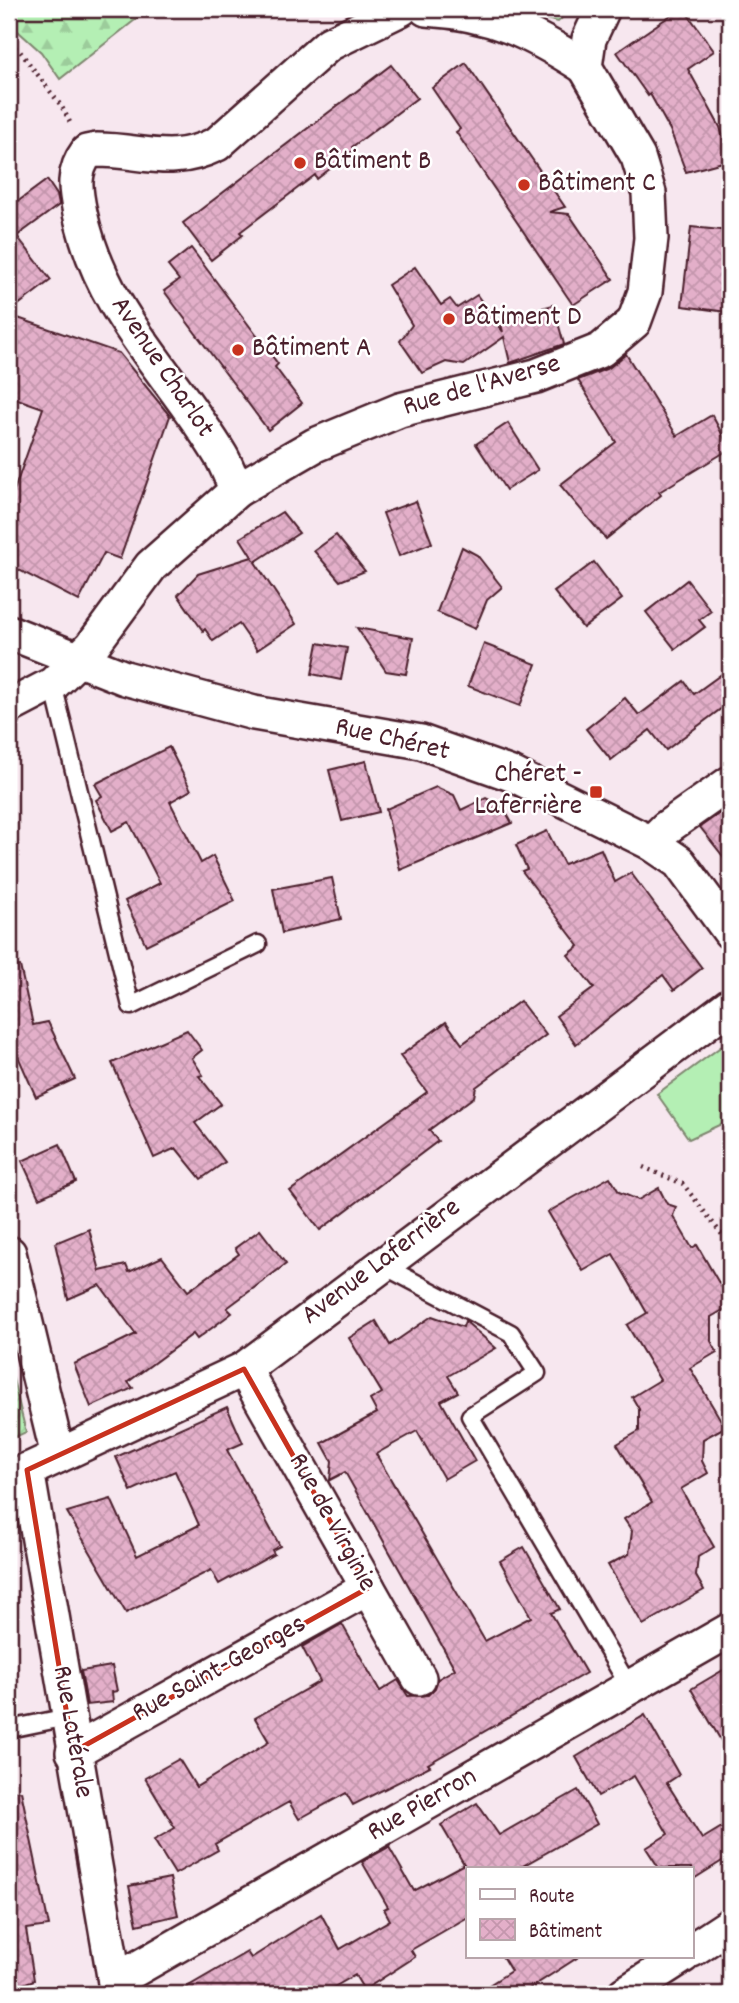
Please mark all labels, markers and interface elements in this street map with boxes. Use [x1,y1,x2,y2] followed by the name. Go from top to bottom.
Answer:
[314,143,431,183] place label: Bâtiment B
[292,155,308,171] marker: Bâtiment B
[538,165,656,205] place label: Bâtiment C
[516,177,532,193] marker: Bâtiment C
[99,289,223,447] street label: Avenue Charlot
[463,299,581,339] place label: Bâtiment D
[441,311,457,327] marker: Bâtiment D
[252,330,371,370] place label: Bâtiment A
[230,342,246,358] marker: Bâtiment A
[398,345,566,429] street label: Rue de l'Averse
[331,708,453,774] street label: Rue Chéret
[475,756,582,828] place label: Chéret - Laferrière
[588,784,604,800] marker: Chéret - Laferrière
[294,1190,470,1336] street label: Avenue Laferrière
[276,1446,386,1600] street label: Rue de Virginie
[126,1606,314,1734] street label: Rue Saint-Georges
[40,1663,102,1801] street label: Rue Latérale
[361,1758,485,1854] street label: Rue Pierron
[466,1867,694,1958] legend
[529,1883,575,1913] text: Route
[529,1918,602,1948] text: Bâtiment

